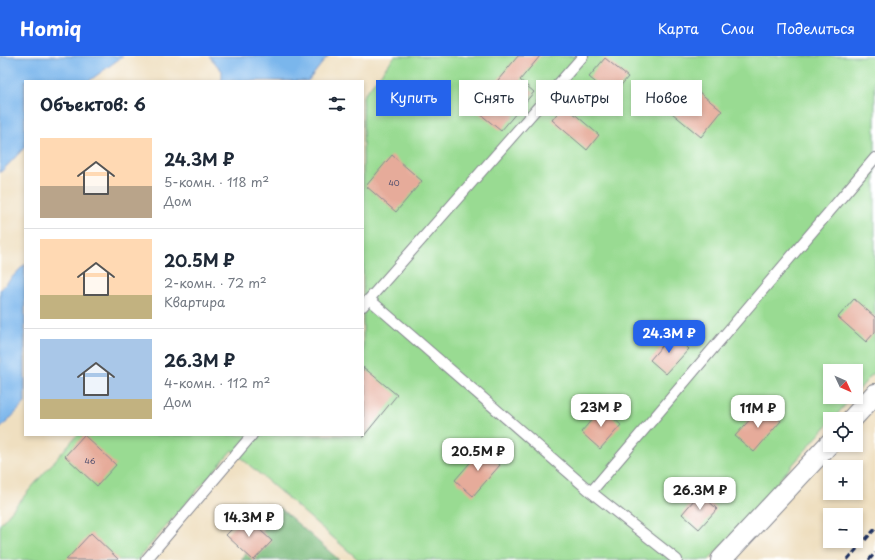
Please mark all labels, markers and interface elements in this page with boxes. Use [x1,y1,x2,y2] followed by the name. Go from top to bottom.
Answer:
[20,14,81,42] text: Homiq
[658,18,699,39] text: Карта
[721,18,754,39] text: Слои
[776,18,855,39] text: Поделиться
[376,80,451,116] chip: Купить
[459,80,528,116] chip: Снять
[536,80,623,116] chip: Фильтры
[631,80,702,116] chip: Новое
[40,91,146,117] text: Объектов: 6
[326,93,348,115] icon: filters
[164,146,234,172] text: 24.3M ₽
[72,154,120,202] icon: home
[164,172,269,191] text: 5-комн. · 118 m²
[388,177,400,189] house number: 40
[164,191,192,210] text: Дом
[164,247,235,273] text: 20.5M ₽
[72,255,120,303] icon: home
[164,273,267,292] text: 2-комн. · 72 m²
[164,292,225,311] text: Квартира
[632,320,706,354] pin: 24.3M ₽
[642,323,696,342] text: 24.3M ₽
[164,347,235,373] text: 26.3M ₽
[72,355,120,403] icon: home
[823,364,863,404] north arrow
[823,364,863,548] map controls
[164,373,271,392] text: 4-комн. · 112 m²
[164,392,192,411] text: Дом
[573,394,629,428] pin: 23M ₽
[730,395,786,429] pin: 11M ₽
[580,397,622,416] text: 23M ₽
[740,398,776,417] text: 11M ₽
[823,412,863,452] button: locate
[441,438,515,472] pin: 20.5M ₽
[451,441,505,460] text: 20.5M ₽
[85,455,96,467] house number: 46
[823,460,863,500] button: +
[663,477,737,511] pin: 26.3M ₽
[673,480,727,499] text: 26.3M ₽
[212,504,286,538] pin: 14.3M ₽
[223,507,275,526] text: 14.3M ₽
[823,508,863,548] button: −

